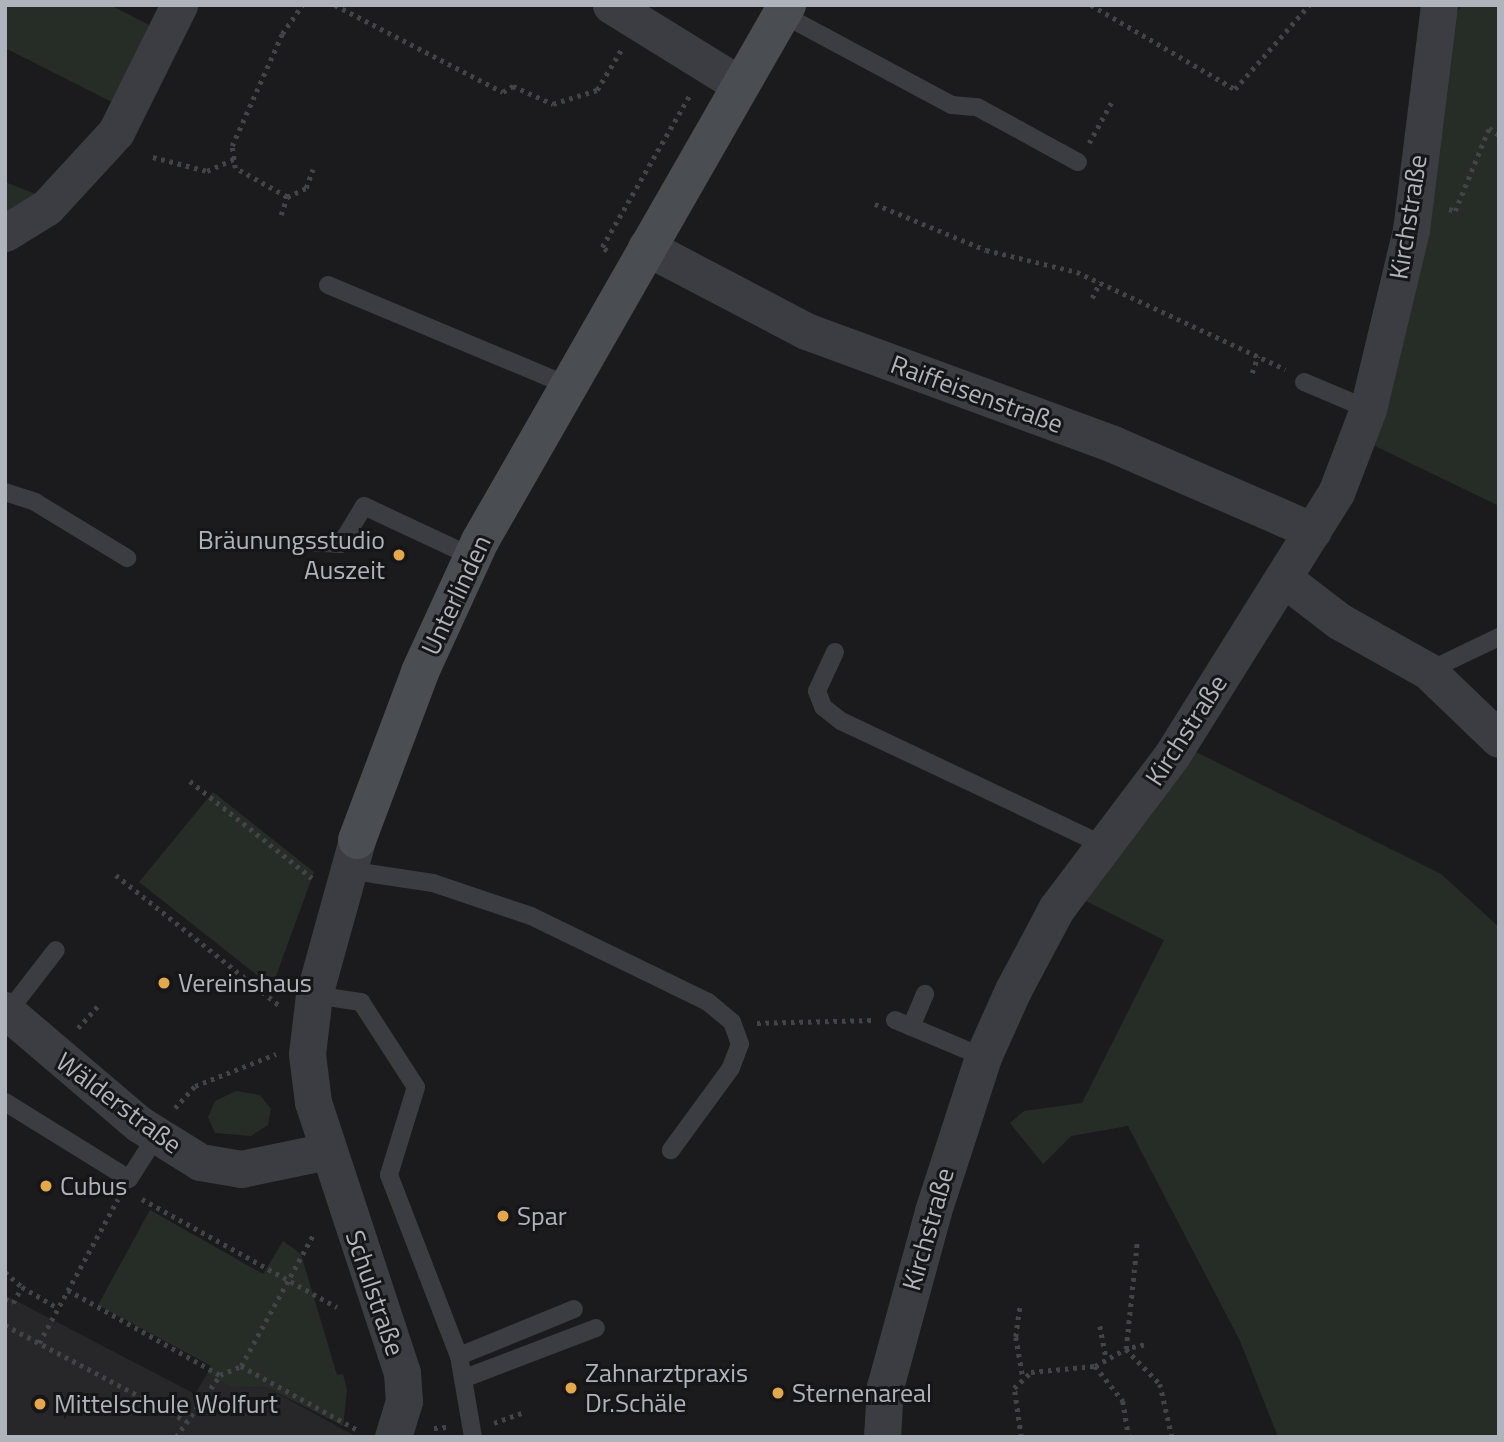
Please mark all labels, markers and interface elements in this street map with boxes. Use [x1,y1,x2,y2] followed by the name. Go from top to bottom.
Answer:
[1383,152,1433,282] street label: Kirchstraße
[887,348,1067,440] street label: Raiffeisenstraße
[198,524,385,586] place label: Bräunungsstudio Auszeit
[415,530,497,660] street label: Unterlinden
[391,547,407,563] marker: Bräunungsstudio Auszeit
[1139,669,1233,791] street label: Kirchstraße
[178,967,312,999] place label: Vereinshaus
[156,975,172,991] marker: Vereinshaus
[50,1046,188,1160] street label: Wälderstraße
[896,1164,960,1294] street label: Kirchstraße
[60,1170,127,1202] place label: Cubus
[38,1178,54,1194] marker: Cubus
[517,1200,567,1232] place label: Spar
[495,1208,511,1224] marker: Spar
[339,1226,411,1360] street label: Schulstraße
[585,1357,748,1418] place label: Zahnarztpraxis Dr.Schäle
[792,1377,932,1409] place label: Sternenareal
[563,1380,579,1396] marker: Zahnarztpraxis Dr.Schäle
[770,1385,786,1401] marker: Sternenareal
[54,1388,278,1420] place label: Mittelschule Wolfurt
[32,1396,48,1412] marker: Mittelschule Wolfurt

